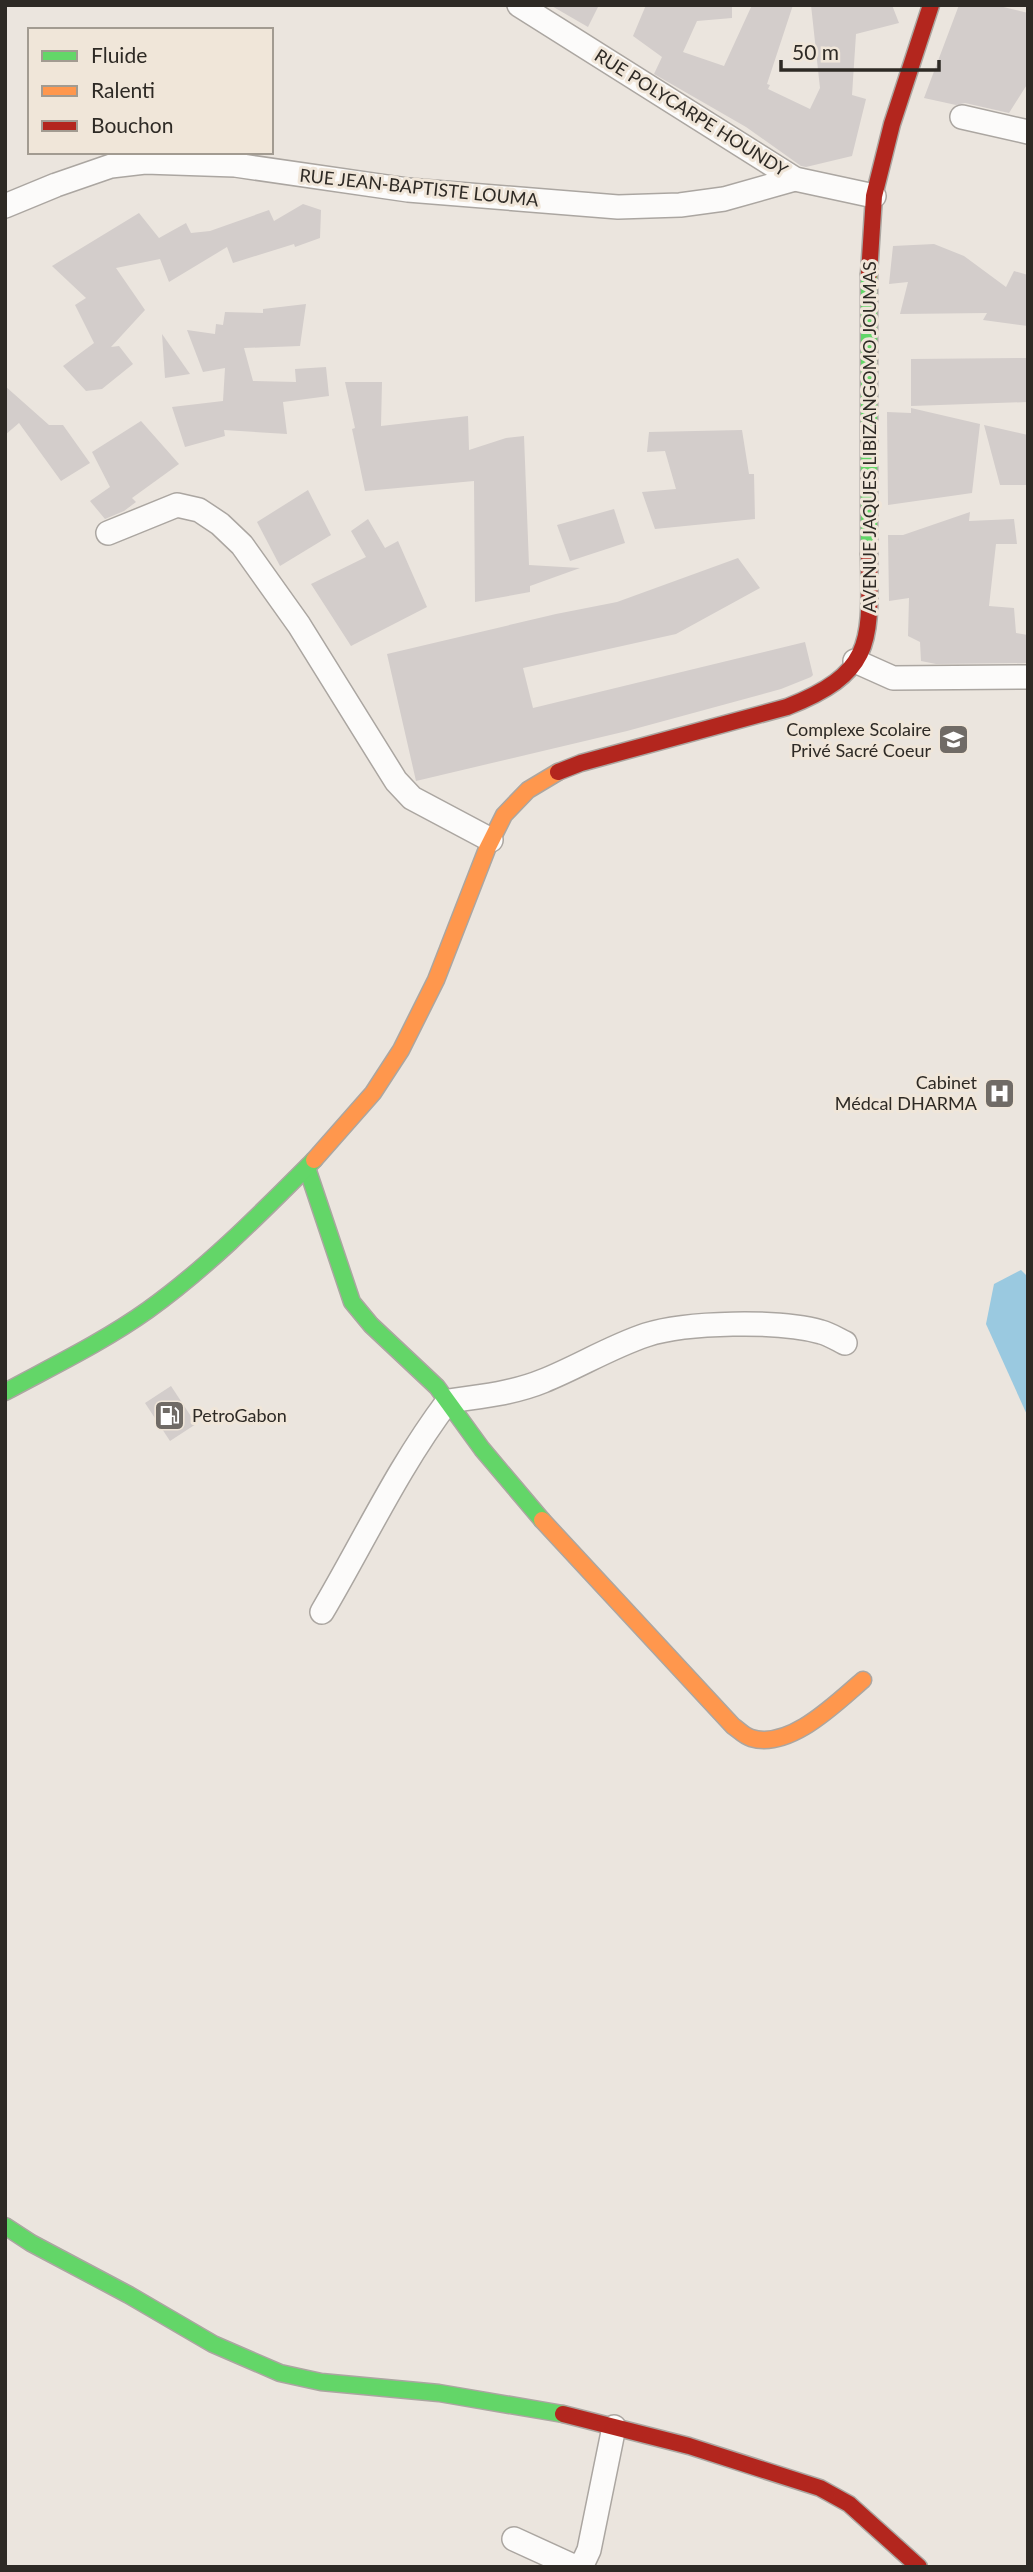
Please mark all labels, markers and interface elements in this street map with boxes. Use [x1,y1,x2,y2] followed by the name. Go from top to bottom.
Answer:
[28,28,273,154] legend
[781,28,939,72] scale bar
[792,39,839,64] text: 50 m
[91,42,147,67] text: Fluide
[591,44,793,181] street label: RUE POLYCARPE HOUNDY
[91,77,155,102] text: Ralenti
[91,112,173,137] text: Bouchon
[298,164,541,211] street label: RUE JEAN-BAPTISTE LOUMA
[858,261,880,613] street label: AVENUE JAQUES LIBIZANGOMO JOUMAS
[786,718,931,761] place label: Complexe Scolaire Privé Sacré Coeur
[937,723,971,757] school or university icon: Complexe Scolaire Privé Sacré Coeur
[835,1071,978,1114] place label: Cabinet Médcal DHARMA
[983,1076,1017,1110] hospital icon: Cabinet Médcal DHARMA
[152,1399,186,1433] fuel station icon: PetroGabon
[192,1404,287,1426] place label: PetroGabon

